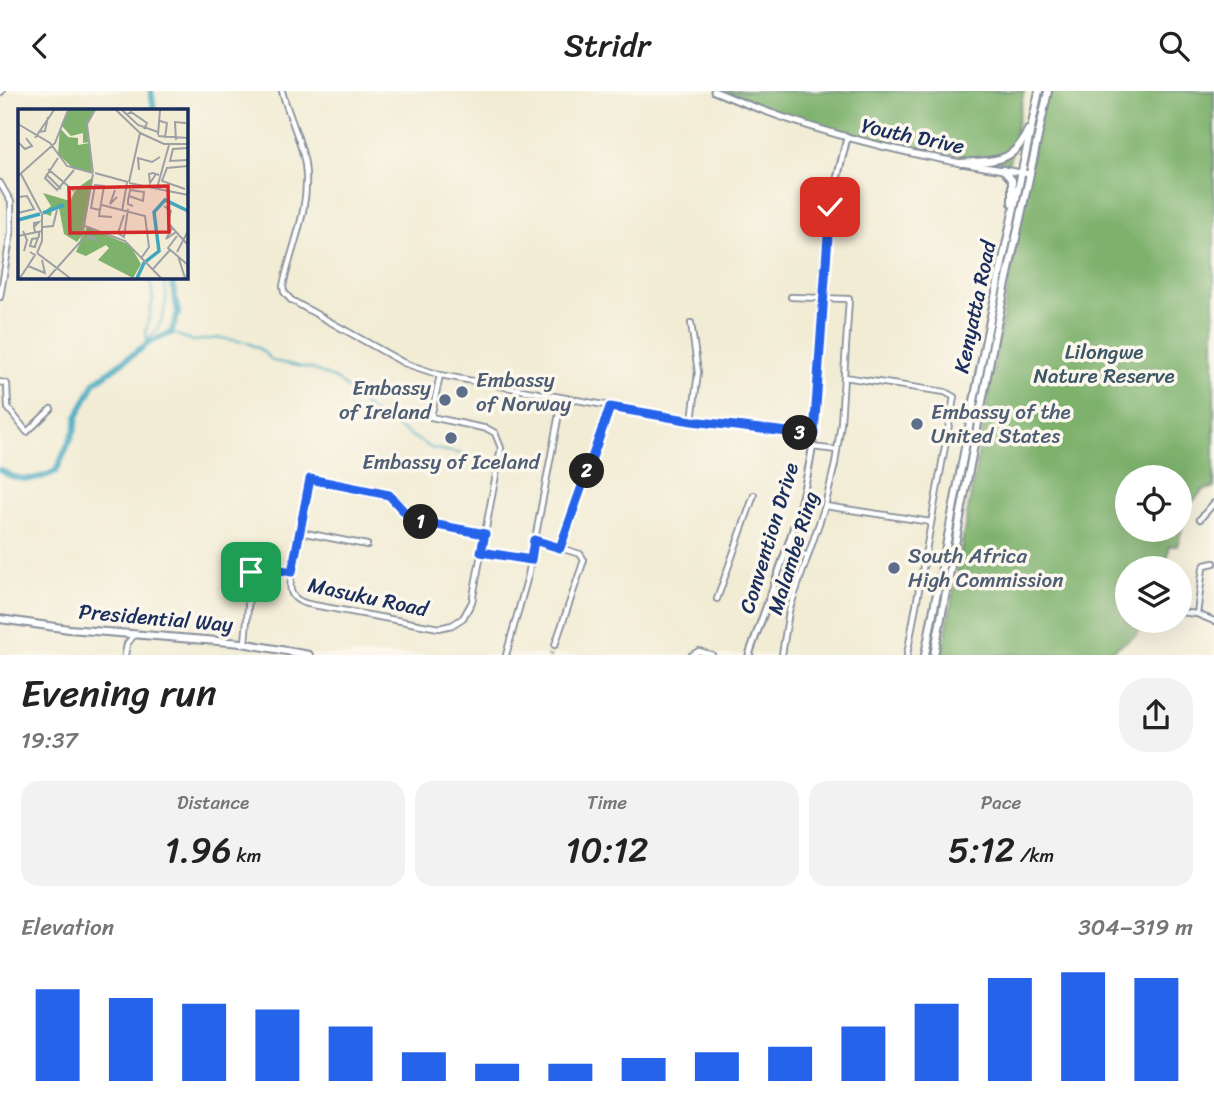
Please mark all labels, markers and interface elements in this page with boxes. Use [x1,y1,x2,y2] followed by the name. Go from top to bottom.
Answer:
[564,17,650,74] text: Stridr
[21,27,59,65] icon: back
[1155,27,1193,65] icon: search
[858,107,968,165] street label: Youth Drive
[18,109,187,278] inset map
[800,177,860,237] pin
[811,188,849,226] icon: check
[942,235,1008,377] street label: Kenyatta Road
[1033,333,1175,395] park label: Lilongwe Nature Reserve
[476,361,571,423] place label: Embassy of Norway
[339,369,433,431] place label: Embassy of Ireland
[454,384,470,400] marker: Embassy of Norway
[437,392,453,408] marker: Embassy of Ireland
[931,393,1071,455] place label: Embassy of the United States
[782,415,818,451] pin: 3
[794,416,805,449] text: 3
[909,416,925,432] marker: Embassy of the United States
[443,430,459,446] marker: Embassy of Iceland
[362,443,542,481] place label: Embassy of Iceland
[570,453,604,489] pin: 2
[581,454,592,487] text: 2
[728,458,810,618] street label: Convention Drive
[1115,465,1192,633] map controls
[1115,465,1192,542] button: locate
[756,486,830,620] street label: Malambe Ring
[404,505,438,539] pin: 1
[416,505,425,538] text: 1
[908,537,1064,599] place label: South Africa High Commission
[221,542,281,602] pin
[232,553,270,591] icon: arrive
[1115,556,1192,633] button: layers
[886,560,902,576] marker: South Africa High Commission
[305,566,433,629] street label: Masuku Road
[77,592,235,644] street label: Presidential Way
[21,660,217,727] text: Evening run
[1119,678,1193,752] button: share
[21,720,78,761] text: 19:37
[177,786,249,819] text: Distance
[587,786,627,819] text: Time
[981,786,1021,819] text: Pace
[165,819,232,881] text: 1.96
[566,819,648,881] text: 10:12
[948,819,1015,881] text: 5:12
[232,839,261,872] text: km
[1015,839,1054,872] text: /km
[21,907,114,948] text: Elevation
[1078,907,1193,948] text: 304–319 m

